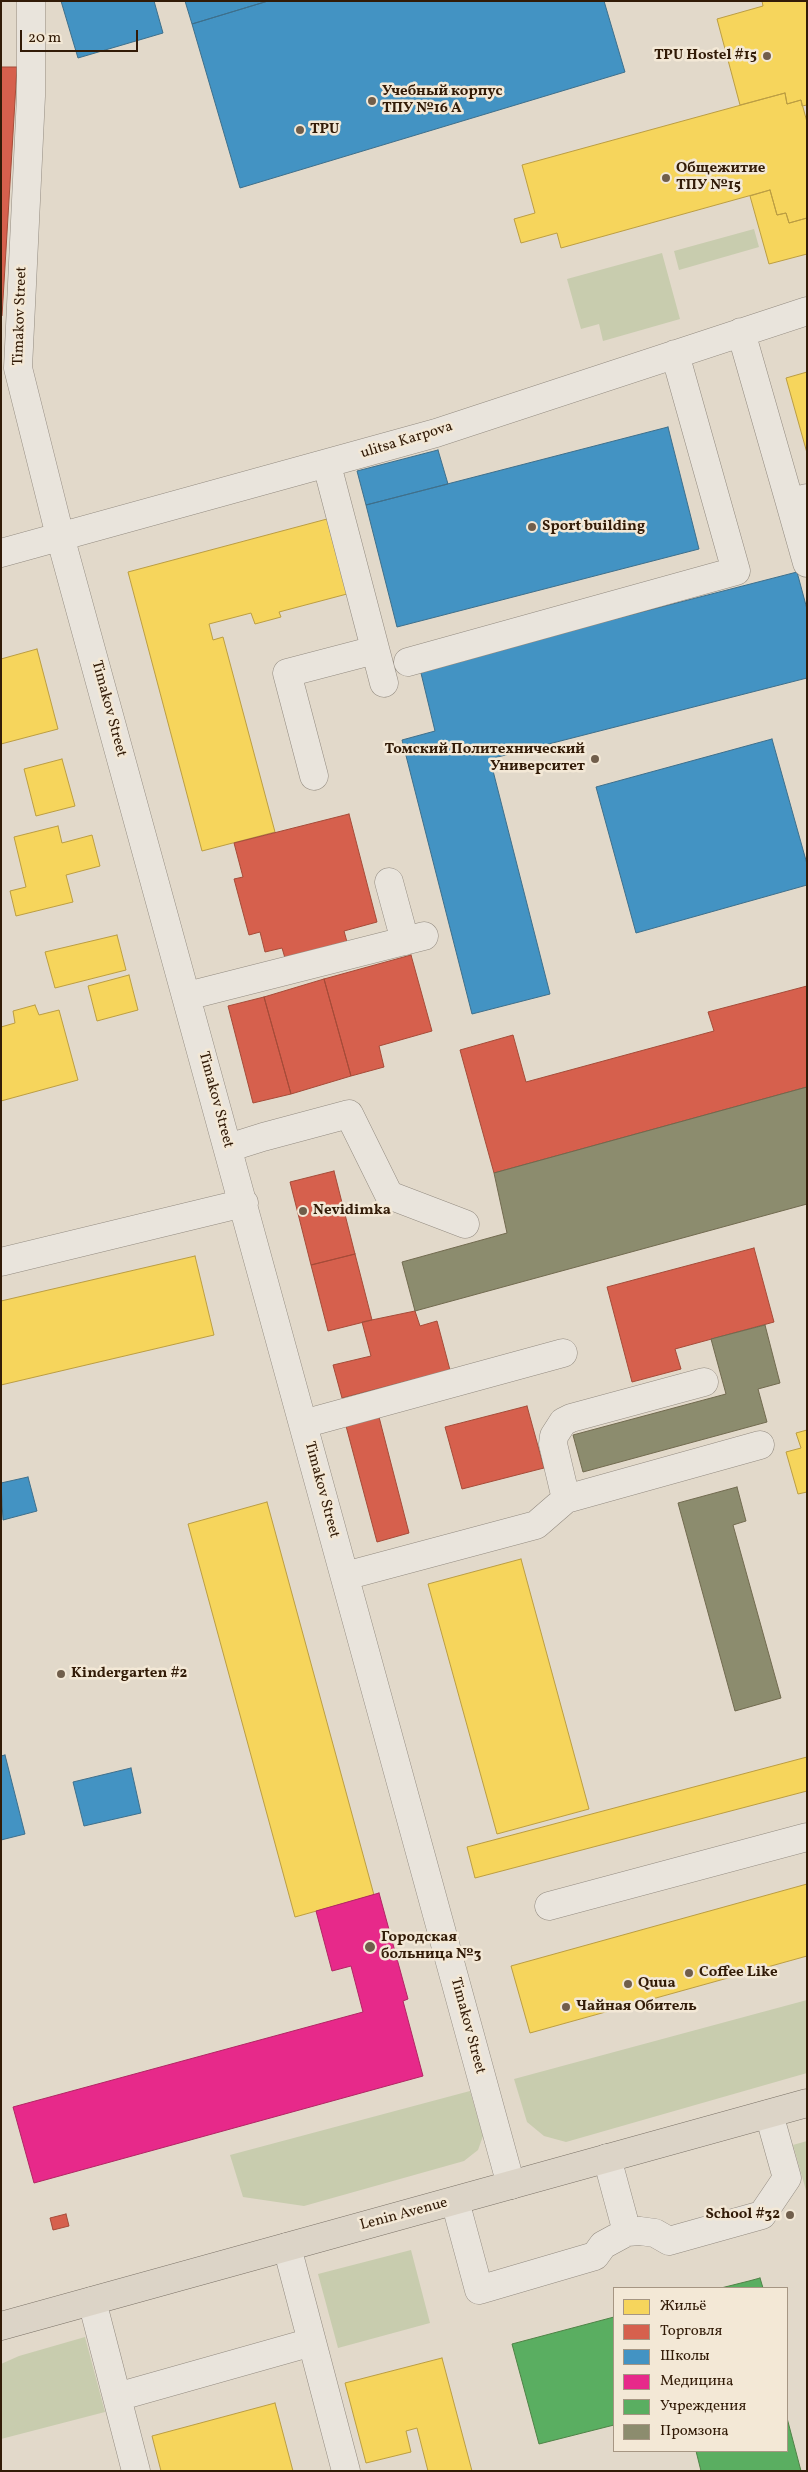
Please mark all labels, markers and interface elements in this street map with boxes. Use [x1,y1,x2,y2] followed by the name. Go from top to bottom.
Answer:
[22,20,140,52] scale bar
[28,28,61,49] text: 20 m
[654,47,757,65] place label: TPU Hostel #15
[761,50,773,62] marker: TPU Hostel #15
[382,83,502,118] place label: Учебный корпус ТПУ №16 А
[366,95,378,107] marker: Учебный корпус ТПУ №16 А
[310,121,339,139] place label: TPU
[294,124,306,136] marker: TPU
[676,160,765,195] place label: Общежитие ТПУ №15
[660,172,672,184] marker: Общежитие ТПУ №15
[10,266,32,366] street label: Timakov Street
[359,418,455,464] street label: ulitsa Karpova
[542,518,645,536] place label: Sport building
[526,521,538,533] marker: Sport building
[86,659,130,759] street label: Timakov Street
[385,741,585,776] place label: Томский Политехнический Университет
[589,753,601,765] marker: Томский Политехнический Университет
[193,1050,237,1150] street label: Timakov Street
[313,1202,391,1220] place label: Nevidimka
[297,1205,309,1217] marker: Nevidimka
[299,1440,343,1540] street label: Timakov Street
[71,1665,187,1683] place label: Kindergarten #2
[55,1668,67,1680] marker: Kindergarten #2
[381,1929,481,1964] place label: Городская больница №3
[363,1940,377,1954] marker: Городская больница №3
[699,1964,778,1982] place label: Coffee Like
[683,1967,695,1979] marker: Coffee Like
[638,1975,676,1993] place label: Quua
[445,1976,489,2076] street label: Timakov Street
[622,1978,634,1990] marker: Quua
[576,1998,697,2016] place label: Чайная Обитель
[560,2001,572,2013] marker: Чайная Обитель
[358,2195,450,2235] street label: Lenin Avenue
[706,2206,780,2224] place label: School #32
[784,2209,796,2221] marker: School #32
[613,2287,788,2452] legend
[660,2296,706,2317] text: Жильё
[660,2321,722,2342] text: Торговля
[660,2346,710,2367] text: Школы
[660,2371,733,2392] text: Медицина
[660,2396,746,2417] text: Учреждения
[660,2421,729,2442] text: Промзона

